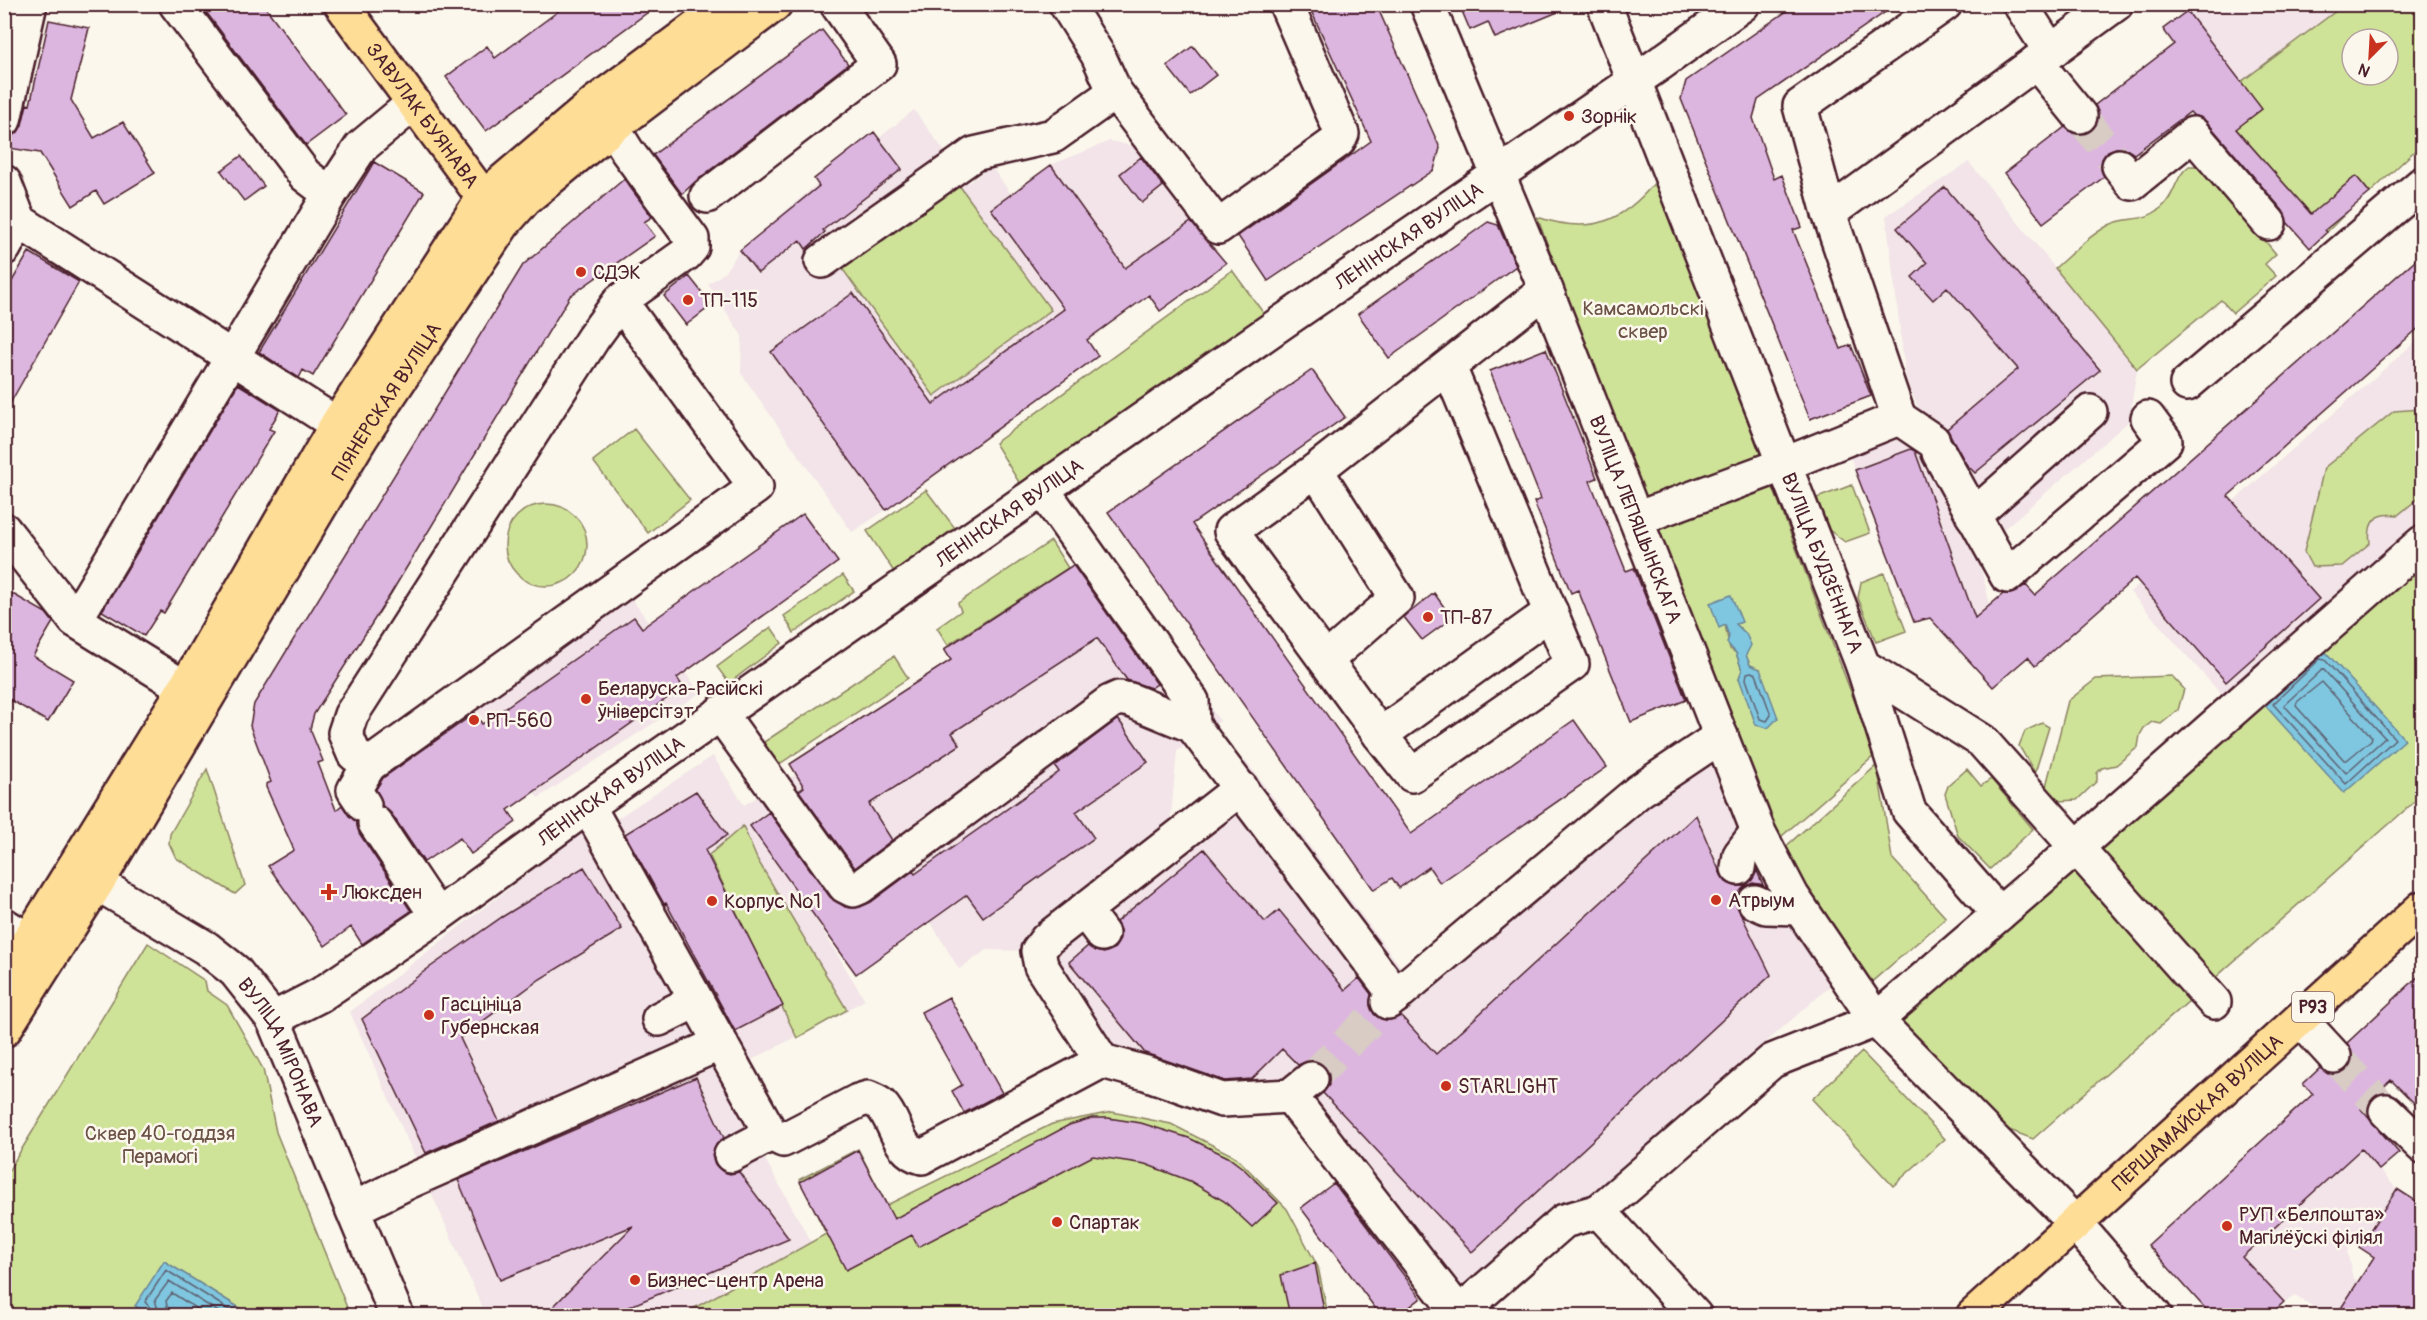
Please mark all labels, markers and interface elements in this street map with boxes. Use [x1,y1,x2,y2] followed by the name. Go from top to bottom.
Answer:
[2340,27,2400,87] north arrow
[361,37,485,193] street label: ЗАВУЛАК БУЯНАВА
[2355,58,2373,81] text: N
[1581,104,1637,129] place label: Зорнік
[1562,109,1576,123] marker: Зорнік
[1329,176,1488,296] street label: ЛЕНІНСКАЯ ВУЛІЦА
[593,260,641,285] place label: СДЭК
[574,265,588,279] marker: СДЭК
[700,288,758,313] place label: ТП-115
[681,293,695,307] marker: ТП-115
[1582,296,1704,344] park label: Камсамольскі сквер
[326,317,447,485] street label: ПІЯНЕРСКАЯ ВУЛІЦА
[1584,412,1688,627] street label: ВУЛІЦА ЛЕПЯШЫНСКАГА
[930,452,1088,573] street label: ЛЕНІНСКАЯ ВУЛІЦА
[1776,469,1869,657] street label: ВУЛІЦА БУДЗЁННАГА
[1440,605,1493,630] place label: ТП-87
[1421,610,1435,624] marker: ТП-87
[597,676,763,724] place label: Беларуска-Расійскі ўніверсітэт
[579,692,593,706] marker: Беларуска-Расійскі ўніверсітэт
[486,708,553,733] place label: РП-560
[467,713,481,727] marker: РП-560
[531,730,689,852] street label: ЛЕНІНСКАЯ ВУЛІЦА
[341,880,422,905] place label: Люксден
[320,883,338,901] marker: Люксден
[1728,888,1795,913] place label: Атрыум
[724,889,821,914] place label: Корпус №1
[1709,893,1723,907] marker: Атрыум
[705,894,719,908] marker: Корпус №1
[232,972,329,1131] street label: ВУЛІЦА МІРОНАВА
[441,992,539,1040] place label: Гасцініца Губернская
[2292,992,2334,1022] road number: Р93
[422,1008,436,1022] marker: Гасцініца Губернская
[2107,1028,2288,1196] street label: ПЕРШАМАЙСКАЯ ВУЛІЦА
[1458,1074,1558,1099] place label: STARLIGHT
[1439,1079,1453,1093] marker: STARLIGHT
[85,1121,235,1169] park label: Сквер 40-годдзя Перамогі
[2239,1202,2384,1250] place label: РУП «Белпошта» Магілёўскі філіял
[1069,1210,1140,1235] place label: Спартак
[1050,1215,1064,1229] marker: Спартак
[2220,1219,2234,1233] marker: РУП «Белпошта» Магілёўскі філіял
[647,1268,824,1293] place label: Бизнес-центр Арена
[628,1273,642,1287] marker: Бизнес-центр Арена

